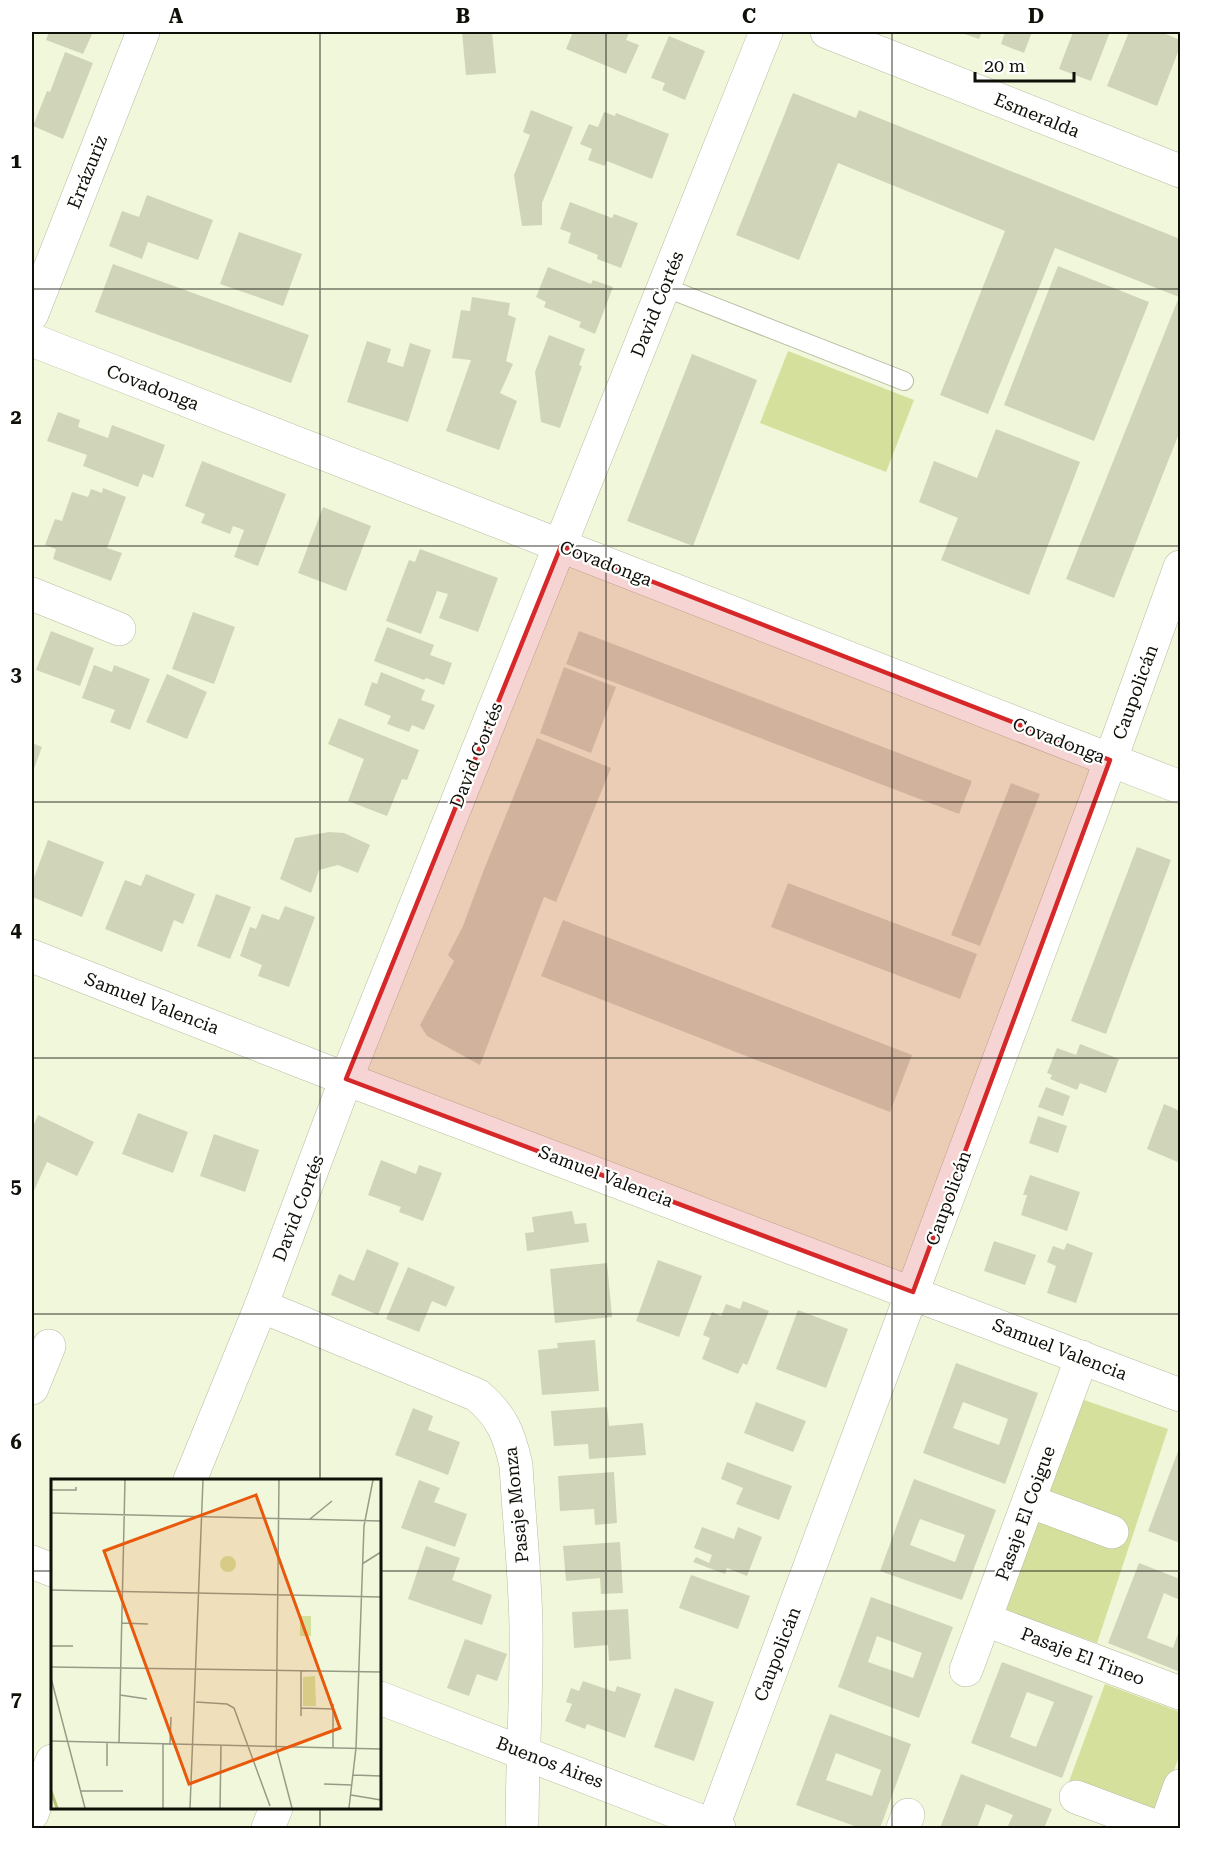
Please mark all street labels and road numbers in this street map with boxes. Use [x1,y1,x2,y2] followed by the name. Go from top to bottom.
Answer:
[991,88,1083,142] street label: Esmeralda
[63,132,111,212] street label: Errázuriz
[626,248,688,360] street label: David Cortés
[104,360,202,414] street label: Covadonga
[557,536,655,590] street label: Covadonga
[1108,641,1162,742] street label: Caupolicán
[445,699,507,811] street label: David Cortés
[1010,713,1108,767] street label: Covadonga
[82,968,222,1038] street label: Samuel Valencia
[536,1141,676,1211] street label: Samuel Valencia
[921,1147,975,1248] street label: Caupolicán
[268,1152,328,1264] street label: David Cortés
[990,1314,1130,1384] street label: Samuel Valencia
[991,1443,1059,1583] street label: Pasaje El Coigue
[499,1446,533,1564] street label: Pasaje Monza
[749,1603,805,1704] street label: Caupolicán
[1018,1623,1148,1689] street label: Pasaje El Tineo
[494,1732,606,1792] street label: Buenos Aires

